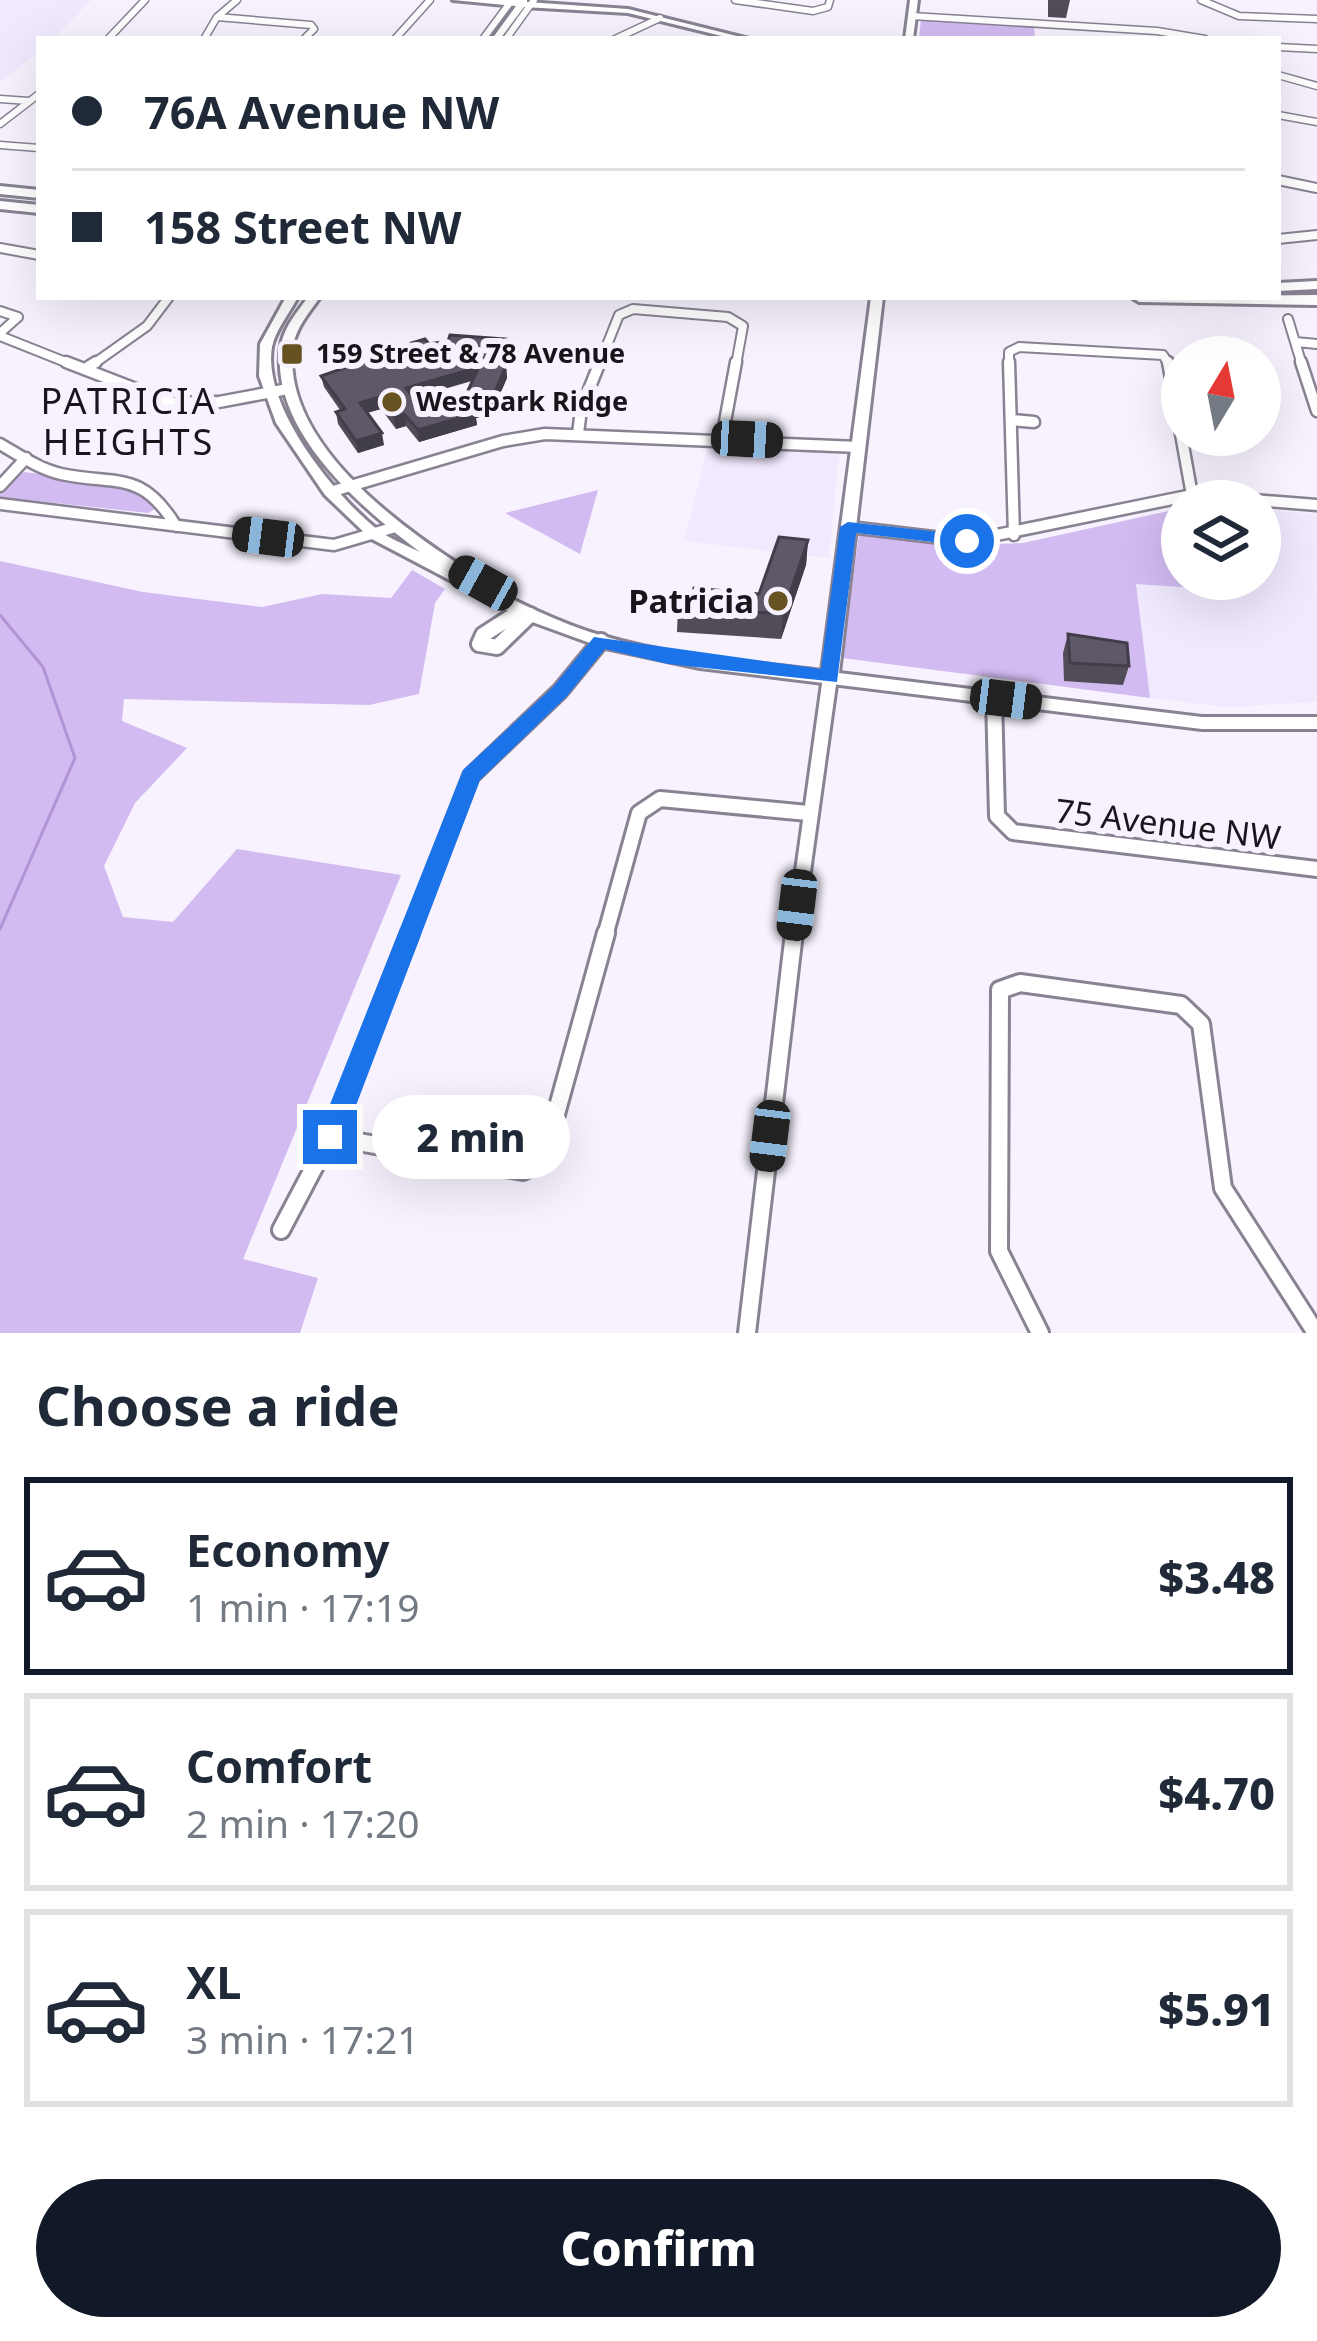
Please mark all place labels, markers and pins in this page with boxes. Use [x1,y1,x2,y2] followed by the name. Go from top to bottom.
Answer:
[316,334,625,371] place label: 159 Street & 78 Avenue
[279,341,305,367] marker: 159 Street & 78 Avenue
[416,382,628,419] place label: Westpark Ridge
[379,389,405,415] marker: Westpark Ridge
[628,578,754,623] place label: Patricia
[765,588,791,614] marker: Patricia

